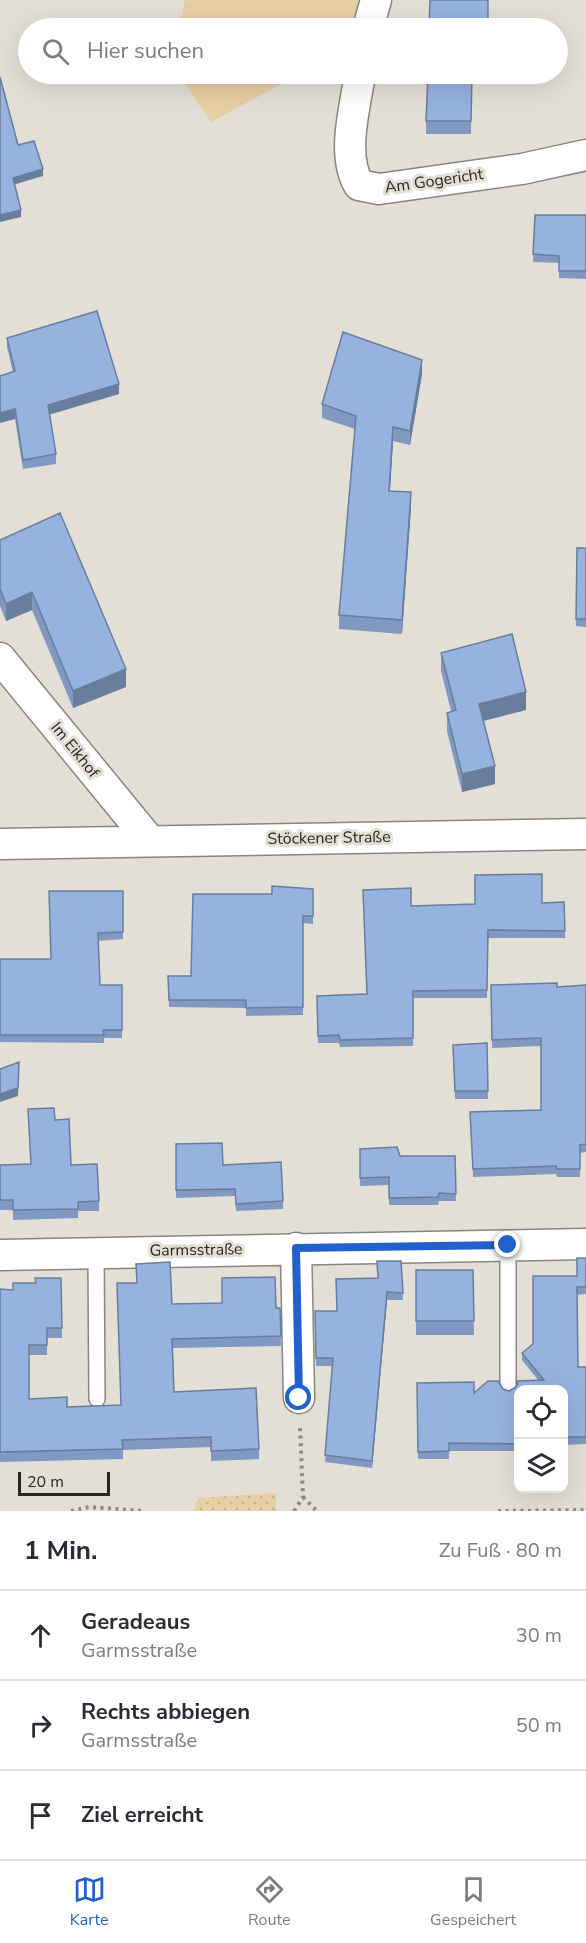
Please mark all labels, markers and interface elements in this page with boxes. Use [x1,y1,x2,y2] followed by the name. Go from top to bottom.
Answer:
[18,18,568,84] search box
[39,35,72,68] icon: search
[87,36,204,66] text: Hier suchen
[383,163,485,199] street label: Am Gogericht
[46,717,105,783] street label: Im Eikhof
[267,826,391,850] street label: Stöckener Straße
[494,1231,520,1257] route end
[149,1238,243,1262] street label: Garmsstraße
[285,1384,311,1410] route start
[514,1385,568,1493] map controls
[514,1385,568,1439] button: locate
[514,1439,568,1493] button: layers
[18,1469,110,1496] scale bar
[27,1471,64,1493] text: 20 m
[24,1533,97,1568] text: 1 Min.
[439,1537,562,1564] text: Zu Fuß · 80 m
[81,1607,190,1637] text: Geradeaus
[24,1619,57,1652] icon: ahead
[516,1622,562,1649] text: 30 m
[81,1637,197,1664] text: Garmsstraße
[81,1697,250,1727] text: Rechts abbiegen
[24,1709,57,1742] icon: right
[516,1712,562,1739] text: 50 m
[81,1727,197,1754] text: Garmsstraße
[24,1799,57,1832] icon: arrive
[81,1800,203,1830] text: Ziel erreicht
[70,1873,108,1931] tab: Karte
[248,1873,290,1931] tab: Route
[430,1873,516,1931] tab: Gespeichert

